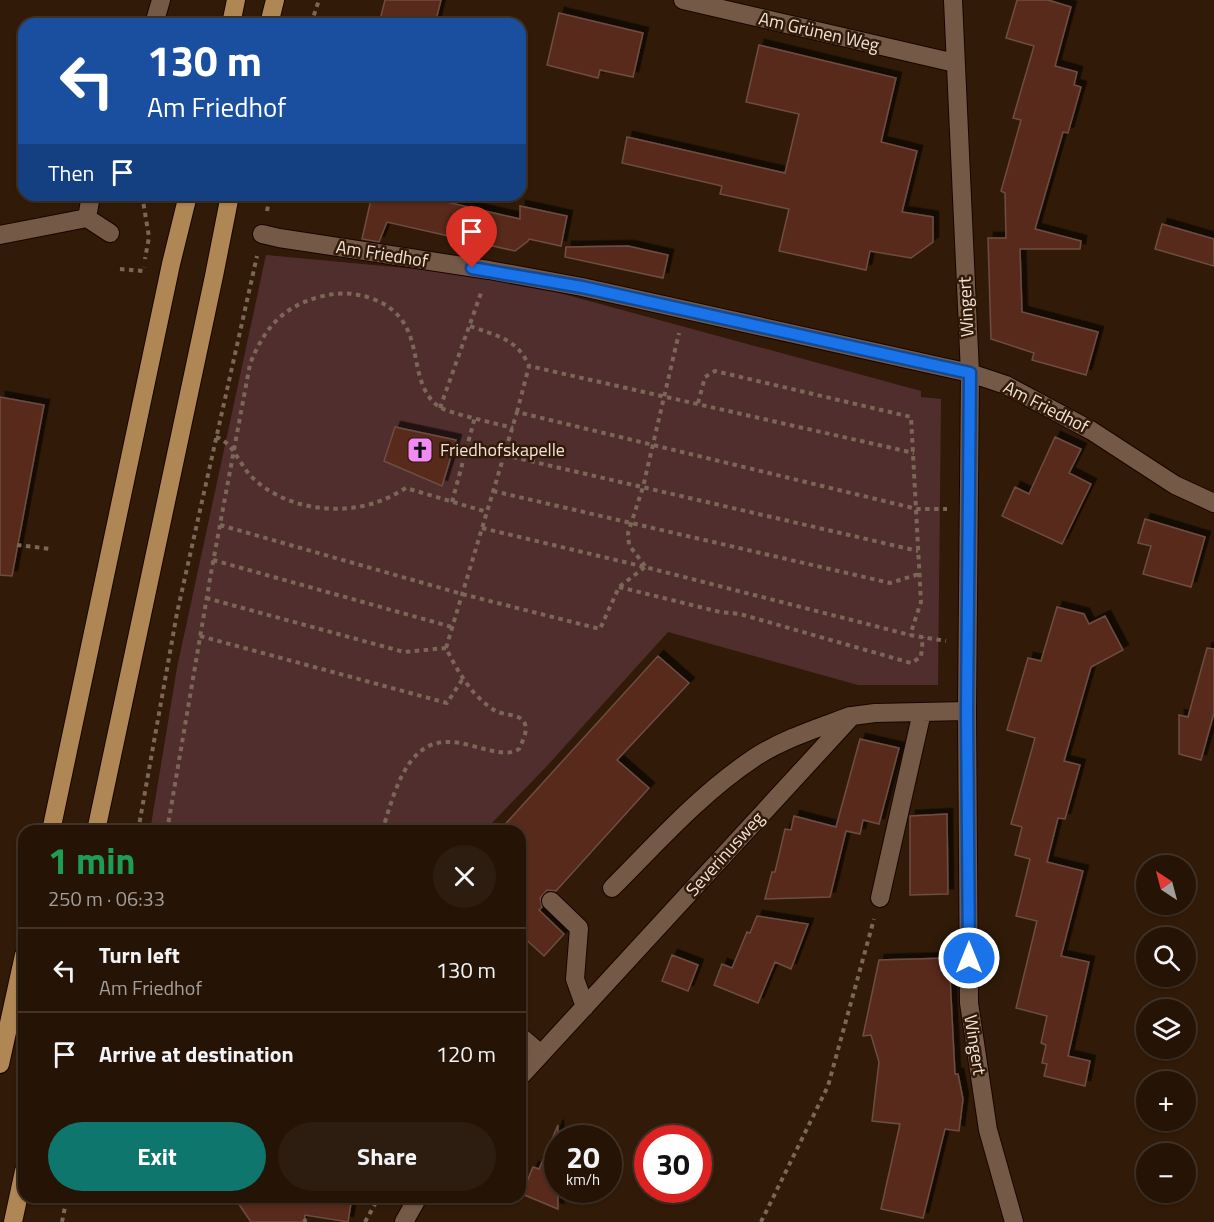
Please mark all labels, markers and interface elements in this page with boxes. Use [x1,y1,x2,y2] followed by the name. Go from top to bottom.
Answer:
[756,5,882,58] street label: Am Grünen Weg
[147,28,262,92] text: 130 m
[48,42,126,120] icon: left
[147,86,286,127] text: Am Friedhof
[48,156,94,190] text: Then
[106,156,139,189] icon: arrive
[446,206,497,268] pin
[455,215,488,248] icon: arrive
[334,233,430,274] street label: Am Friedhof
[950,275,981,338] street label: Wingert
[999,373,1094,440] street label: Am Friedhof
[405,435,435,465] church icon: Friedhofskapelle
[440,436,565,463] place label: Friedhofskapelle
[679,805,770,902] street label: Severinusweg
[48,833,135,888] text: 1 min
[433,845,496,908] button: close
[1136,855,1196,915] north arrow
[1136,855,1196,1203] map controls
[48,883,165,914] text: 250 m · 06:33
[937,926,1001,990] position arrow
[1136,927,1196,987] button: search
[99,938,180,972] text: Turn left
[436,953,496,987] text: 130 m
[48,954,81,987] icon: left
[99,972,202,1003] text: Am Friedhof
[1136,999,1196,1059] button: layers
[957,1013,994,1078] street label: Wingert
[99,1037,294,1071] text: Arrive at destination
[436,1037,496,1071] text: 120 m
[48,1038,81,1071] icon: arrive
[1136,1071,1196,1131] button: +
[48,1122,266,1191] button: Exit
[278,1122,496,1191] button: Share
[634,1125,712,1203] speed limit sign: 30
[566,1134,600,1180] text: 20
[1136,1143,1196,1203] button: −
[566,1168,600,1191] text: km/h

